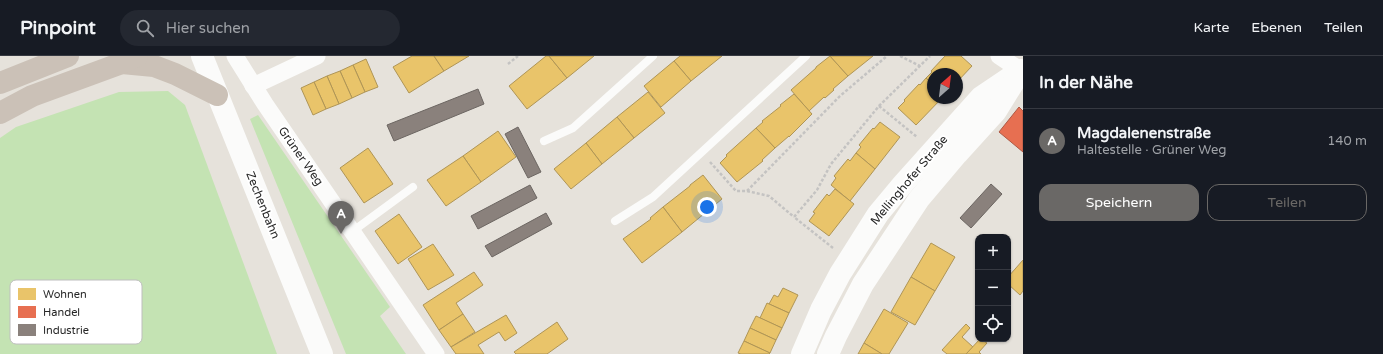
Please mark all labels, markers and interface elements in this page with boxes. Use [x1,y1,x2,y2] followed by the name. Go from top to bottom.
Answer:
[120,10,400,46] search box
[20,17,96,39] text: Pinpoint
[134,17,156,39] icon: search
[166,19,250,37] text: Hier suchen
[1194,19,1229,36] text: Karte
[1251,19,1302,36] text: Ebenen
[1324,19,1363,36] text: Teilen
[927,68,963,104] north arrow
[1039,72,1133,93] text: In der Nähe
[276,124,326,188] street label: Grüner Weg
[1077,124,1211,142] text: Magdalenenstraße
[867,132,951,228] street label: Mellinghofer Straße
[1047,133,1057,149] text: A
[1327,133,1367,149] text: 140 m
[1077,142,1226,158] text: Haltestelle · Grüner Weg
[243,169,283,241] street label: Zechenbahn
[1039,184,1199,221] button: Speichern
[1207,184,1367,221] button: Teilen
[697,197,717,217] your location
[328,201,354,234] pin: A
[975,234,1011,342] map controls
[975,234,1011,270] button: +
[975,270,1011,306] button: −
[10,280,142,344] legend
[43,288,87,301] text: Wohnen
[43,306,80,319] text: Handel
[975,306,1011,342] button: locate
[43,324,89,337] text: Industrie

